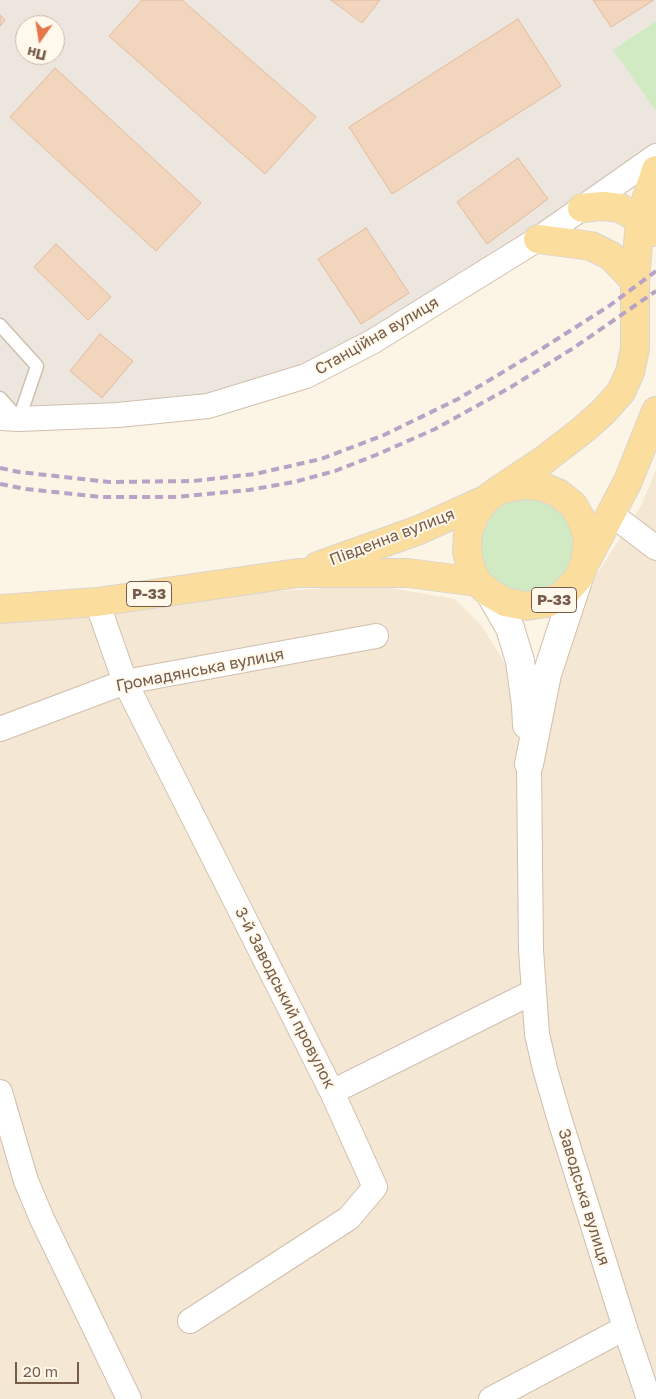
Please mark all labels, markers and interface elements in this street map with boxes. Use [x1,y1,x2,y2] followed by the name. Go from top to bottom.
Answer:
[15,15,65,65] north arrow
[26,44,48,65] text: Пн
[312,293,442,379] street label: Станційна вулиця
[327,504,457,570] street label: Південна вулиця
[126,582,172,606] road number: Р-33
[532,588,576,612] road number: Р-33
[114,644,286,696] street label: Громадянська вулиця
[231,904,339,1092] street label: 3-й Заводський провулок
[554,1126,614,1268] street label: Заводська вулиця
[18,1352,81,1384] scale bar
[23,1362,58,1380] text: 20 m

